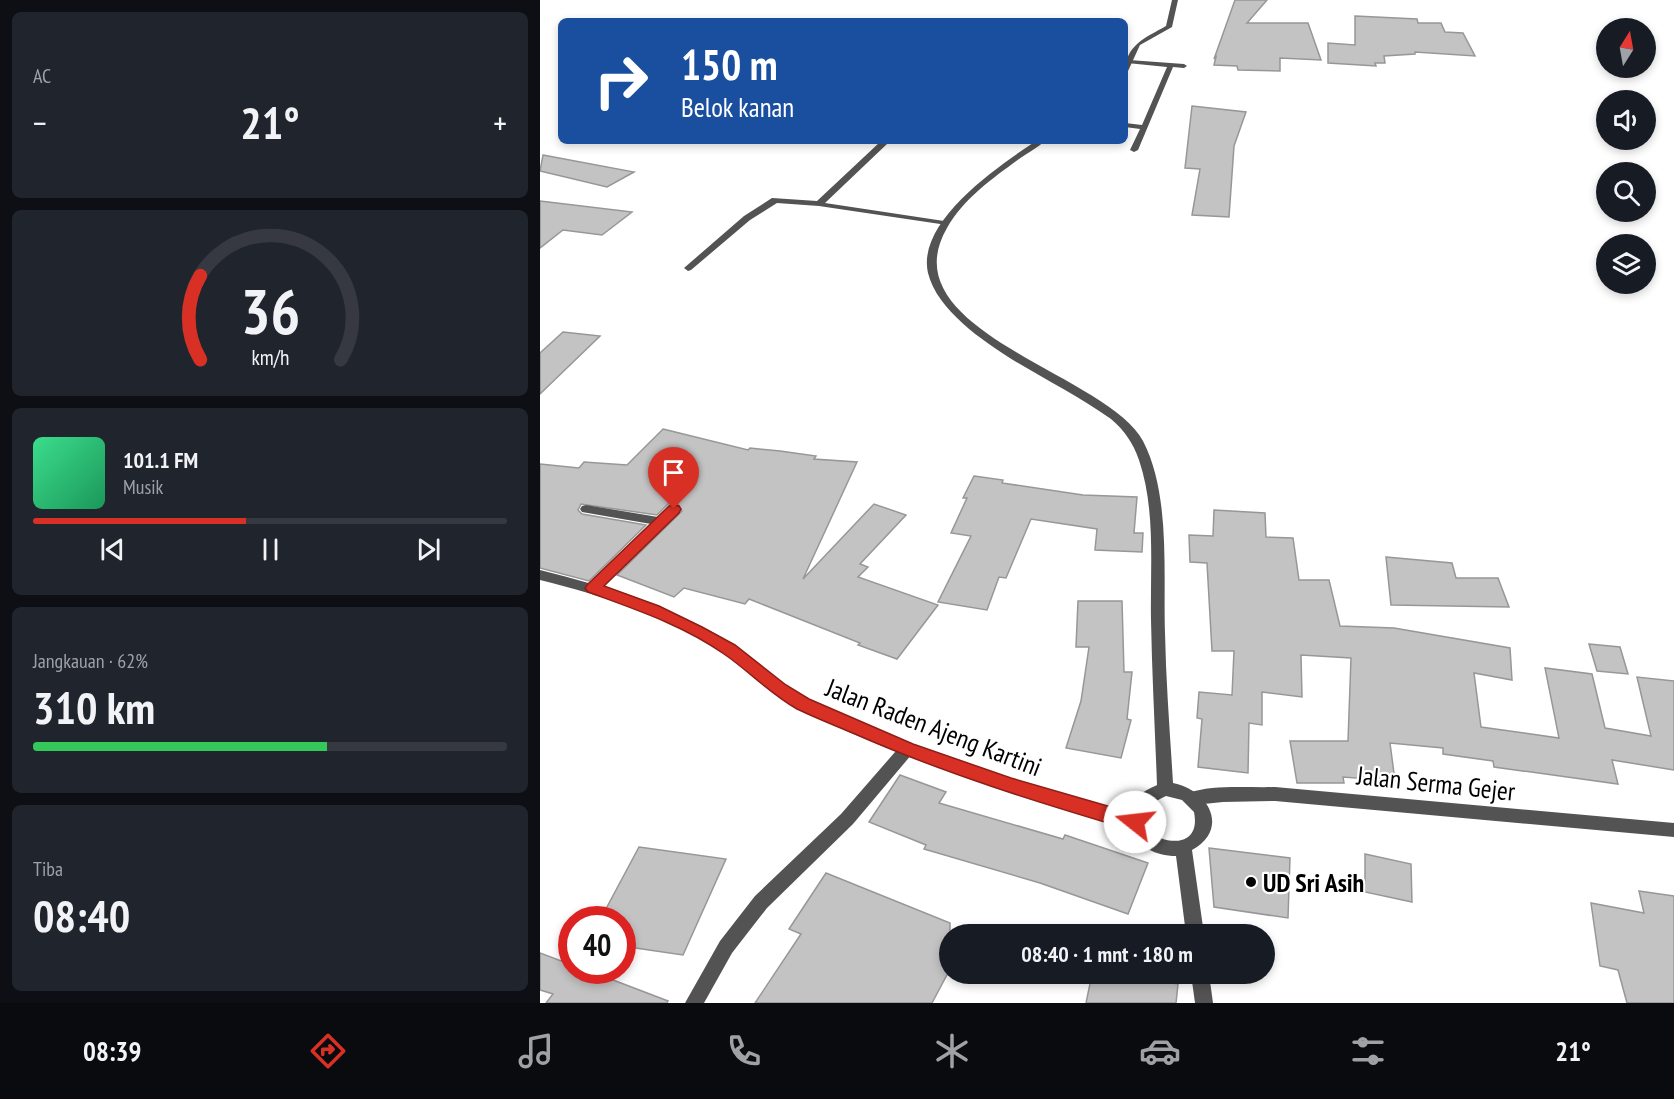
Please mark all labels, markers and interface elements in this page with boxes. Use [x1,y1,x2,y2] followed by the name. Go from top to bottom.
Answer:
[1596,18,1656,78] north arrow
[1596,18,1656,294] map controls
[681,37,778,92] text: 150 m
[582,42,660,120] icon: right
[33,63,51,89] text: AC
[681,90,794,124] text: Belok kanan
[1596,90,1656,150] button: sound
[240,93,300,151] text: 21°
[33,101,47,144] text: −
[493,101,507,144] text: +
[1596,162,1656,222] button: search
[1596,234,1656,294] button: layers
[240,270,300,351] text: 36
[251,344,289,372] text: km/h
[123,446,198,474] text: 101.1 FM
[648,447,699,509] pin
[657,456,690,489] icon: arrive
[123,474,163,500] text: Musik
[96,533,129,566] icon: previous
[254,533,287,566] icon: pause
[412,533,445,566] icon: next
[33,648,148,674] text: Jangkauan · 62%
[821,670,1046,783] street label: Jalan Raden Ajeng Kartini
[33,678,155,736] text: 310 km
[1354,758,1517,808] street label: Jalan Serma Gejer
[1103,790,1167,854] position arrow
[33,856,63,882] text: Tiba
[1263,866,1364,899] place label: UD Sri Asih
[1244,875,1258,889] marker: UD Sri Asih
[33,886,130,944] text: 08:40
[558,906,636,984] speed limit sign: 40
[1021,940,1193,968] text: 08:40 · 1 mnt · 180 m
[307,1030,349,1072] icon: directions
[515,1030,557,1072] icon: music
[723,1030,765,1072] icon: phone
[931,1030,973,1072] icon: climate
[1139,1030,1181,1072] icon: car
[1347,1030,1389,1072] icon: filters
[83,1034,141,1068] text: 08:39
[1555,1034,1591,1068] text: 21°

